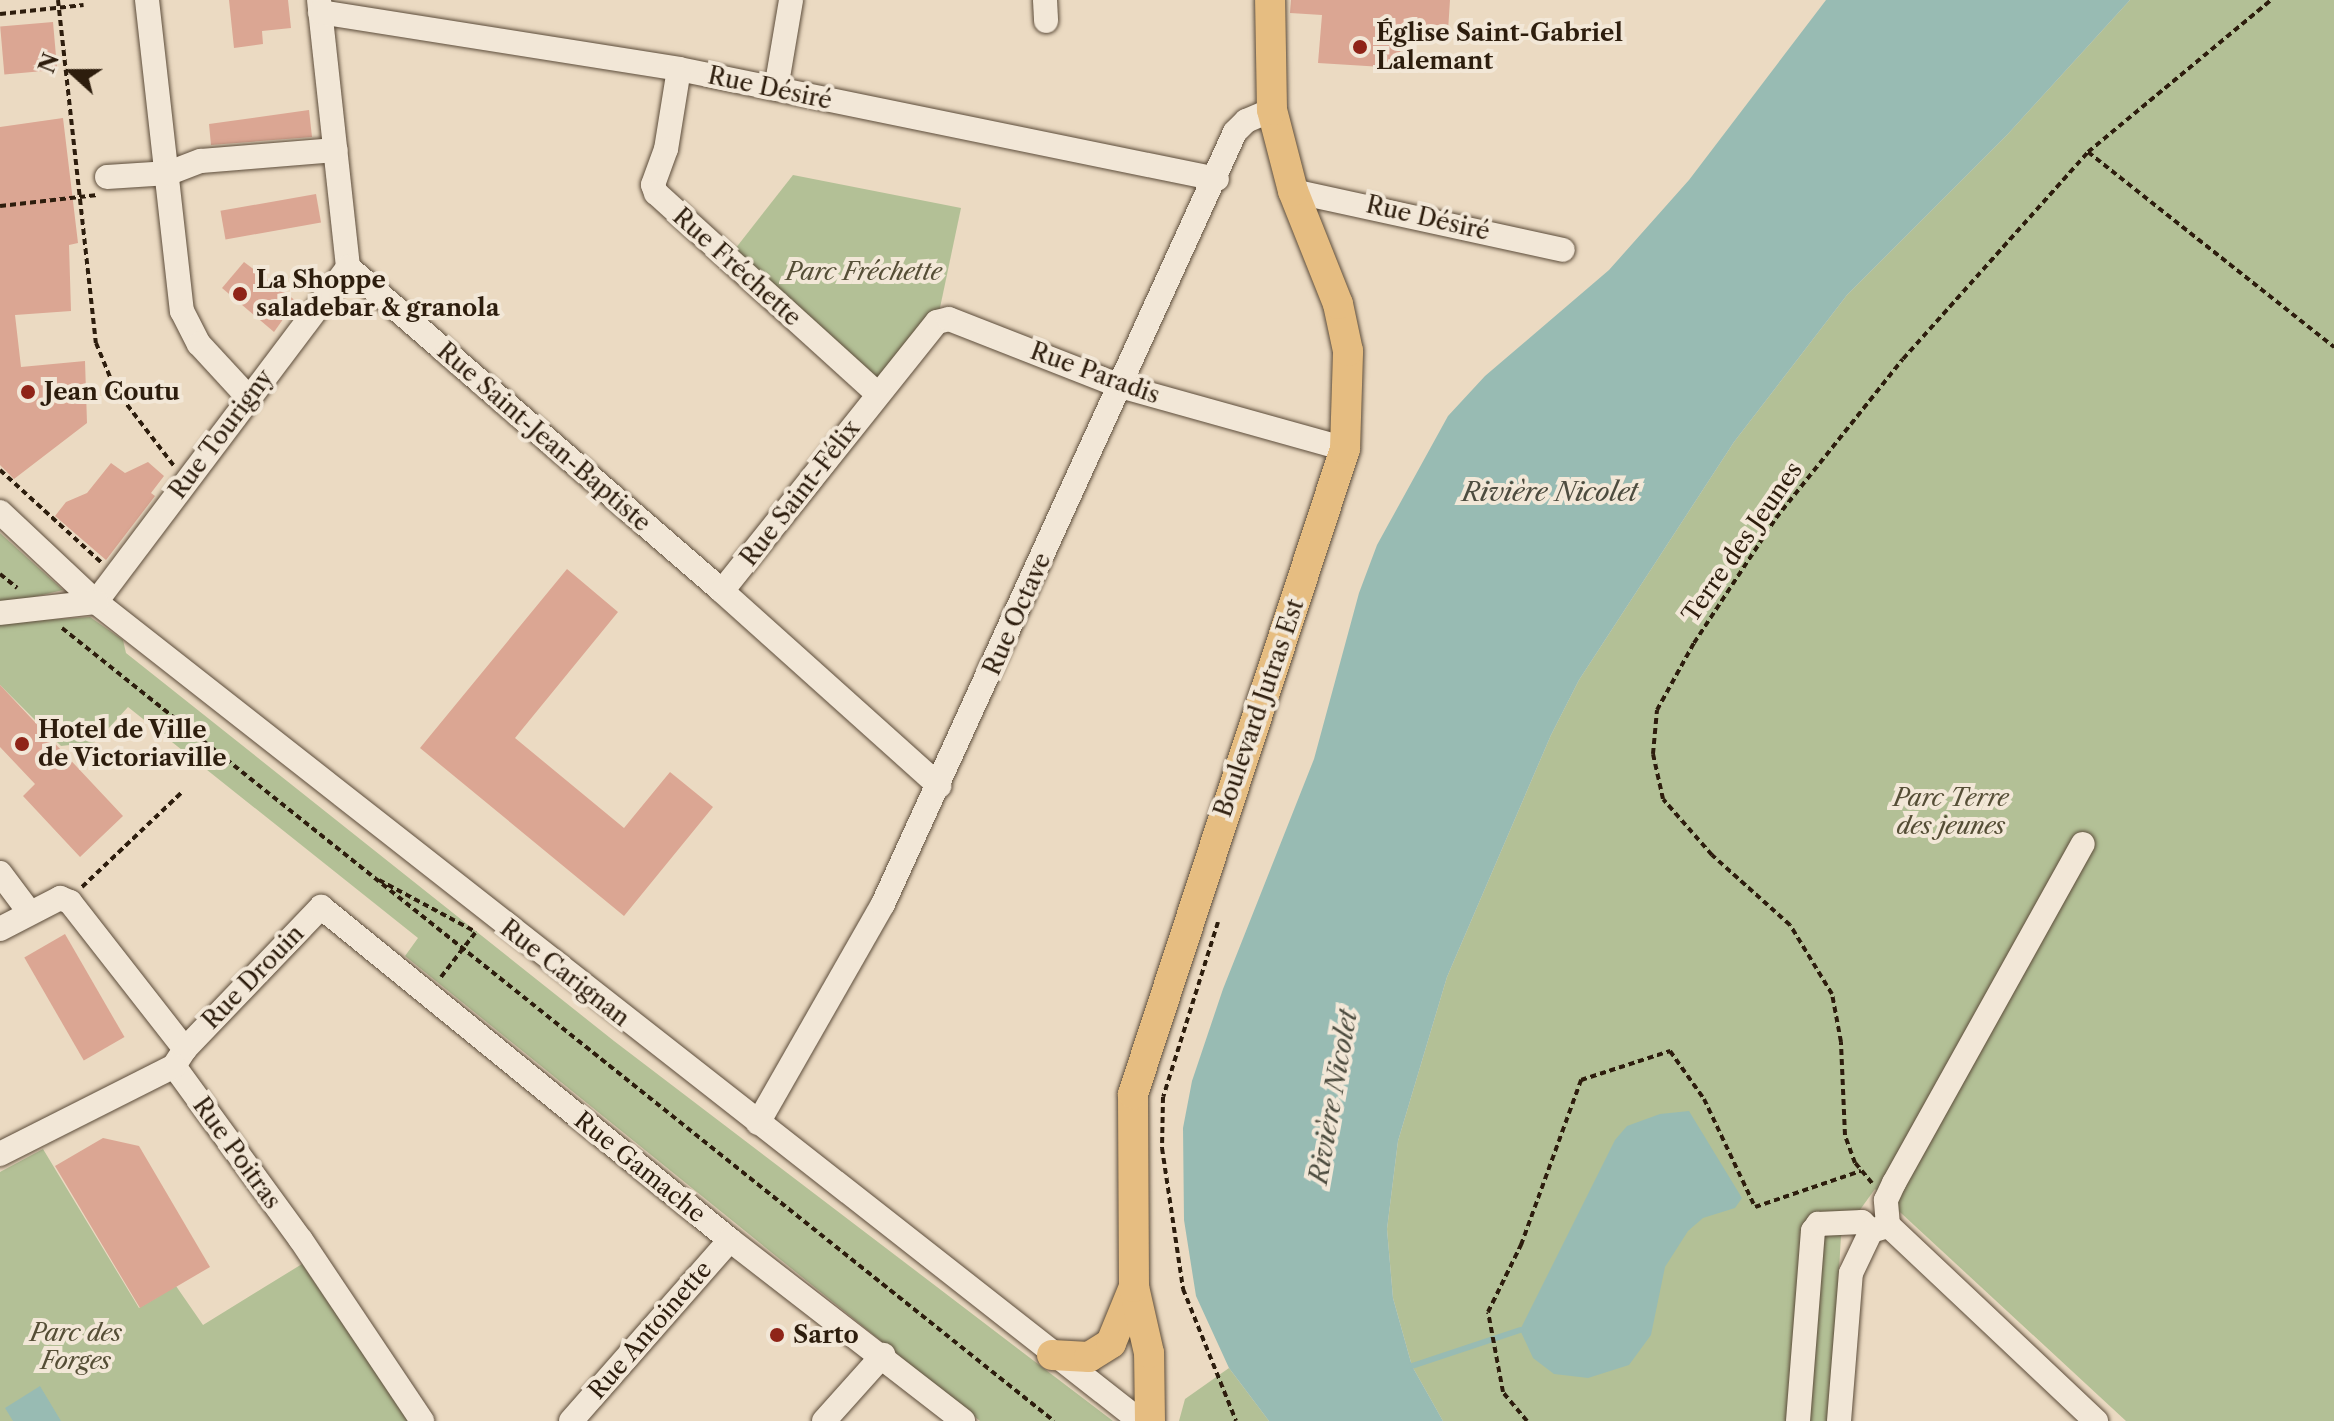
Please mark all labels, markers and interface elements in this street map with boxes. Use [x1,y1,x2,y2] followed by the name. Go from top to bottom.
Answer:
[1376,19,1623,75] place label: Église Saint-Gabriel Lalemant
[32,32,112,112] north arrow
[1351,38,1369,56] marker: Église Saint-Gabriel Lalemant
[33,49,65,77] text: N
[705,61,835,115] street label: Rue Désiré
[1363,190,1493,246] street label: Rue Désiré
[667,202,807,332] street label: Rue Fréchette
[786,258,942,286] park label: Parc Fréchette
[256,266,500,322] place label: La Shoppe saladebar & granola
[231,285,249,303] marker: La Shoppe saladebar & granola
[1026,336,1164,410] street label: Rue Paradis
[431,337,657,537] street label: Rue Saint-Jean-Baptiste
[163,363,279,505] street label: Rue Tourigny
[44,378,180,406] place label: Jean Coutu
[19,383,37,401] marker: Jean Coutu
[734,414,866,572] street label: Rue Saint-Félix
[1676,456,1808,628] street label: Terre des Jeunes
[1462,477,1638,509] water label: Rivière Nicolet
[977,548,1057,680] street label: Rue Octave
[1208,595,1310,821] street label: Boulevard Jutras Est
[38,716,227,772] place label: Hotel de Ville de Victoriaville
[13,735,31,753] marker: Hotel de Ville de Victoriaville
[1893,784,2009,840] park label: Parc Terre des jeunes
[495,914,635,1032] street label: Rue Carignan
[196,919,310,1035] street label: Rue Drouin
[1303,1008,1365,1186] water label: Rivière Nicolet
[187,1092,287,1214] street label: Rue Poitras
[569,1105,711,1229] street label: Rue Gamache
[582,1255,718,1405] street label: Rue Antoinette
[30,1319,122,1375] park label: Parc des Forges
[793,1321,859,1349] place label: Sarto
[768,1326,786,1344] marker: Sarto

